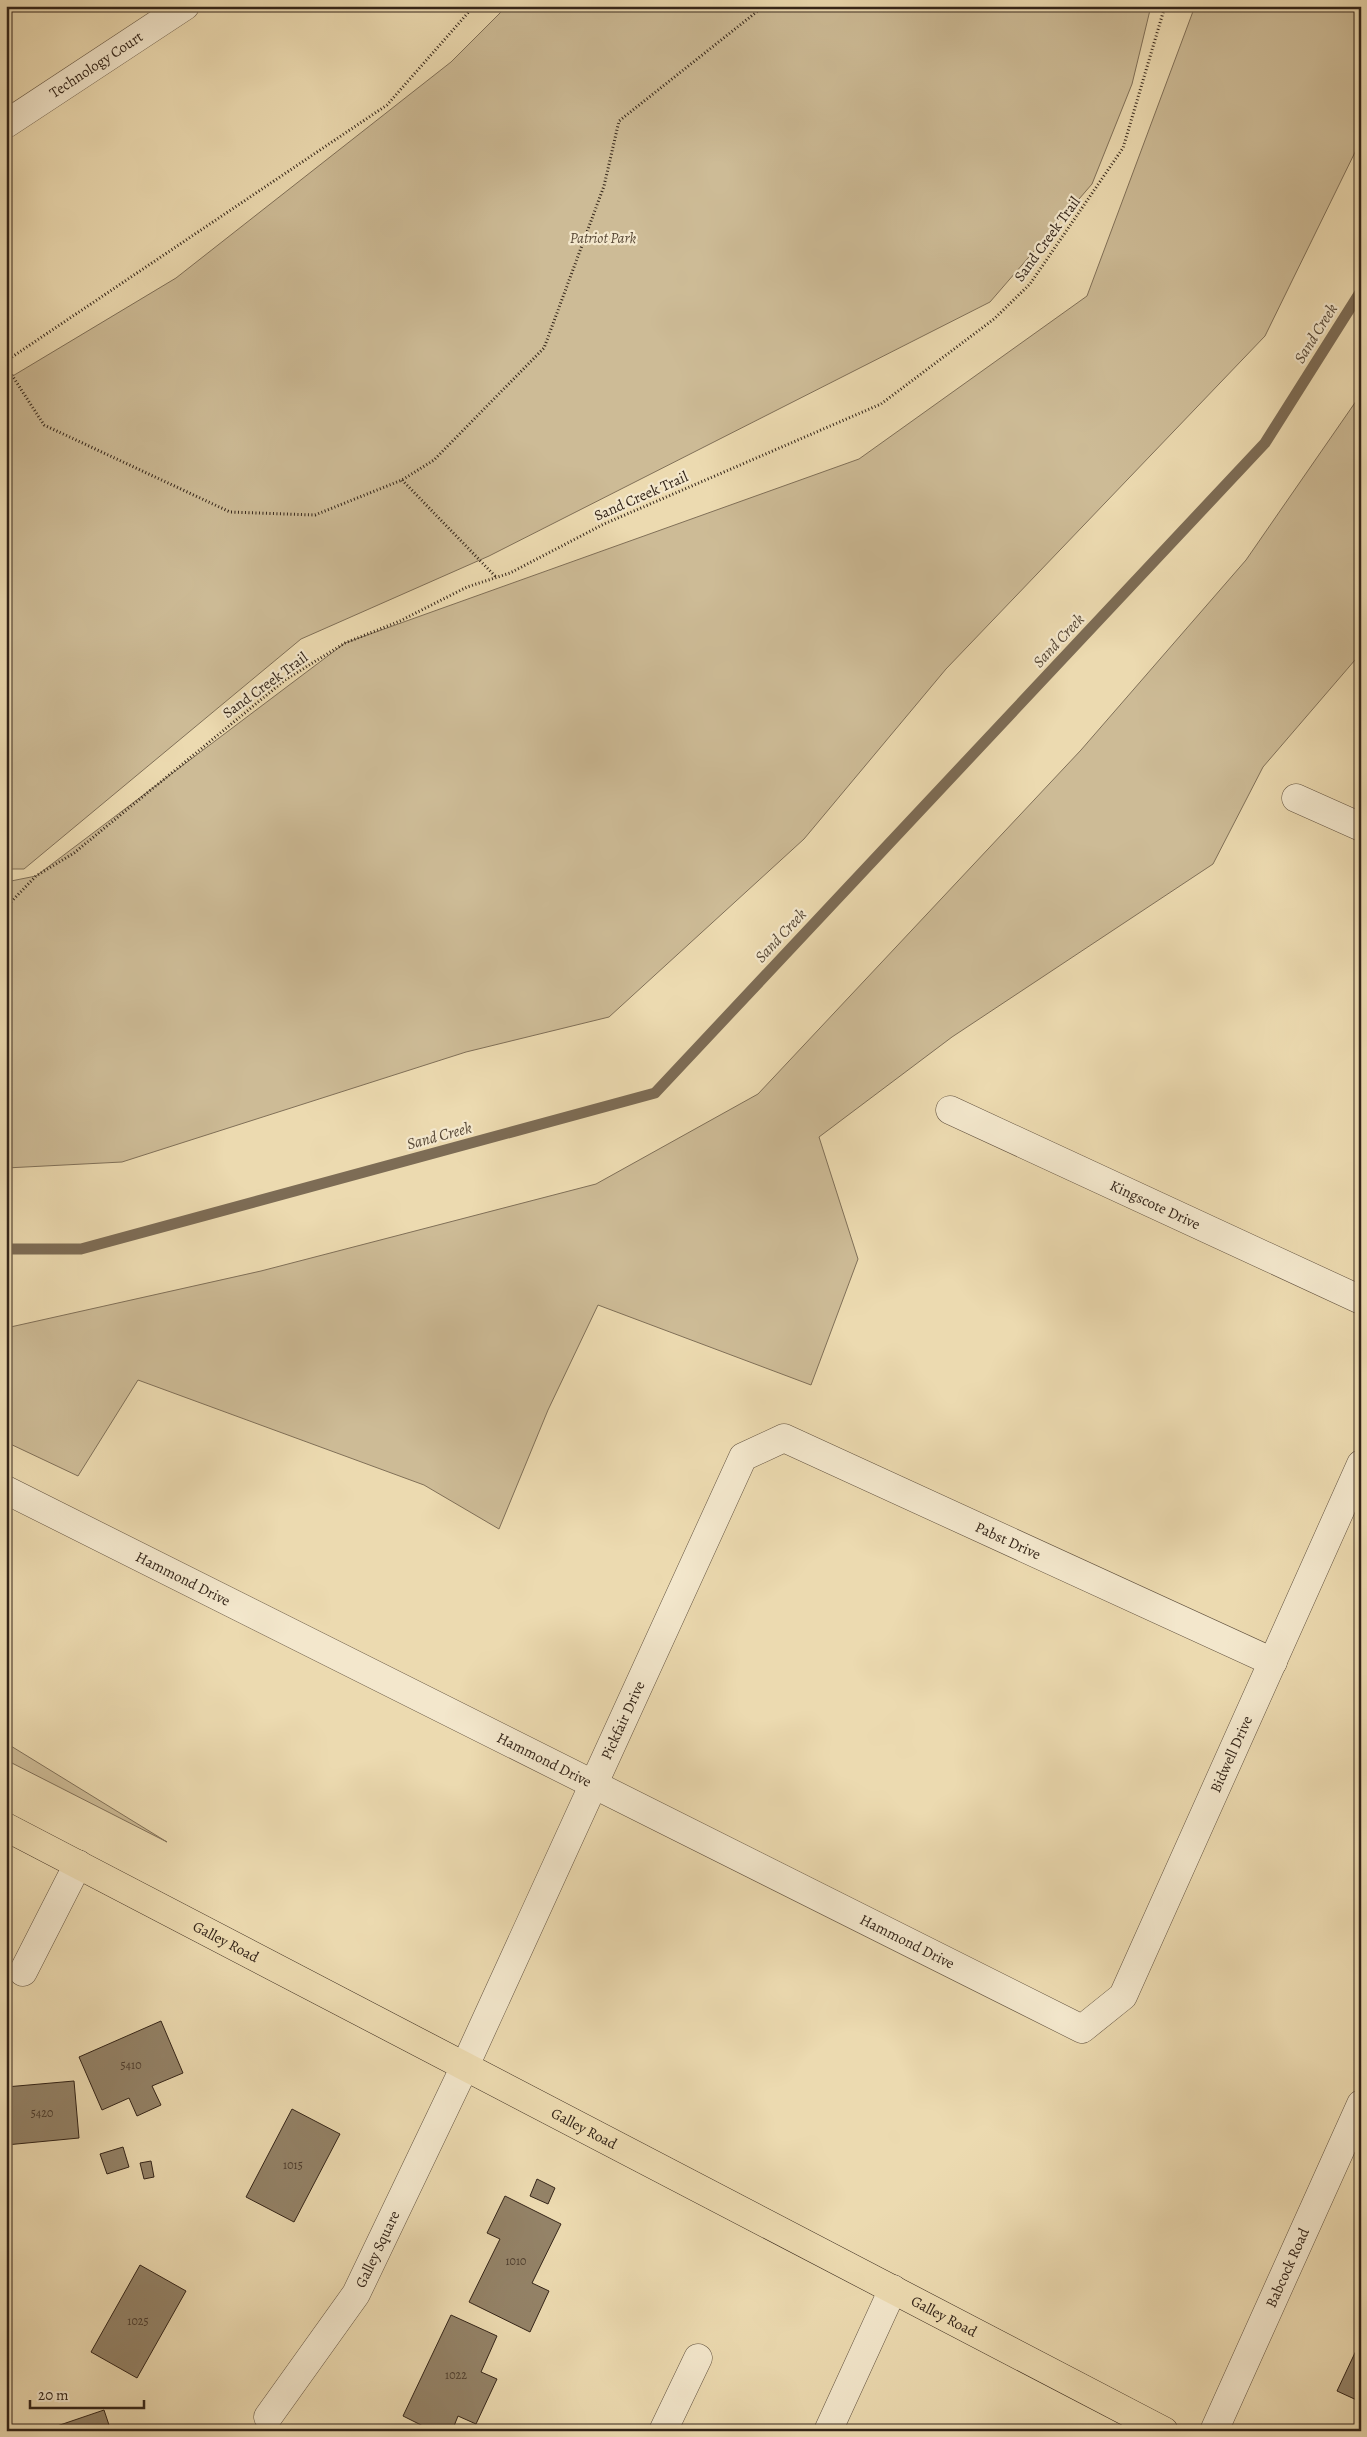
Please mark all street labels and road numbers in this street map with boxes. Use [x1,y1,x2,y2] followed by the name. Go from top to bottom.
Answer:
[46,26,147,103] street label: Technology Court
[1009,192,1085,286] street label: Sand Creek Trail
[591,466,691,526] street label: Sand Creek Trail
[218,647,312,723] street label: Sand Creek Trail
[1107,1175,1204,1234] street label: Kingscote Drive
[972,1517,1044,1564] street label: Pabst Drive
[132,1547,234,1611] street label: Hammond Drive
[596,1677,650,1763] street label: Pickfair Drive
[1205,1712,1257,1796] street label: Bidwell Drive
[494,1728,595,1792] street label: Hammond Drive
[857,1909,958,1974] street label: Hammond Drive
[189,1916,263,1968] street label: Galley Road
[548,2103,621,2154] street label: Galley Road
[350,2207,405,2291] street label: Galley Square
[1261,2224,1314,2311] street label: Babcock Road
[908,2291,981,2342] street label: Galley Road

